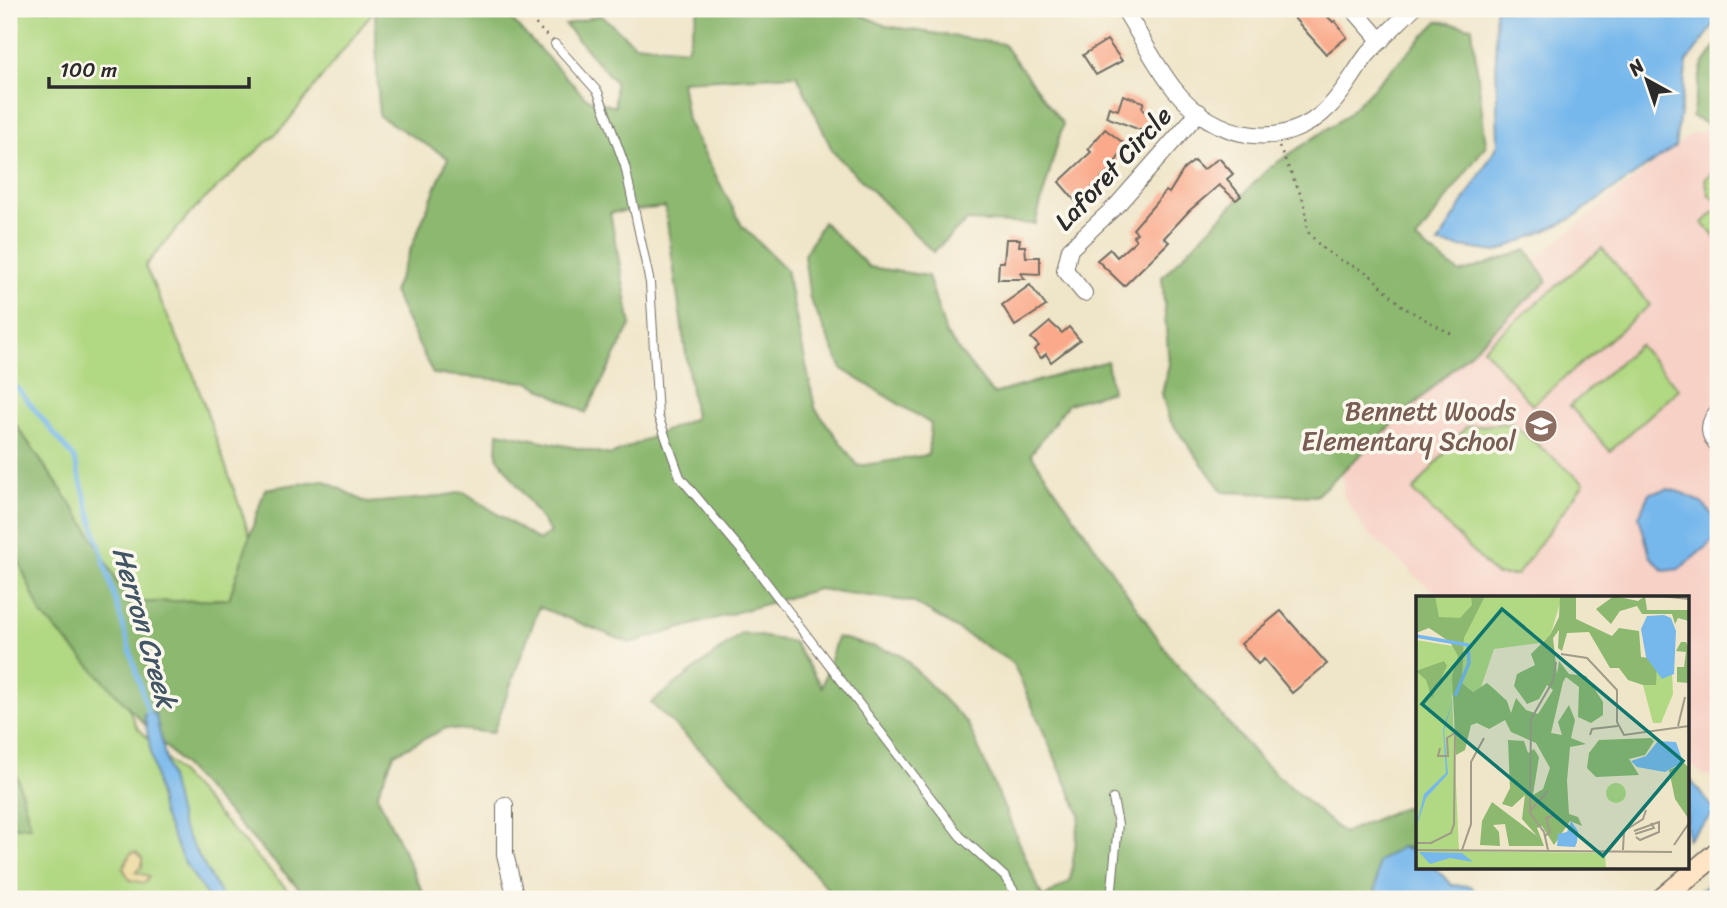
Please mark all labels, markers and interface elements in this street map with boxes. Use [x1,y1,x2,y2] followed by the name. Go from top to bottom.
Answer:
[49,46,248,90] scale bar
[1612,46,1682,116] north arrow
[1620,50,1653,85] text: N
[60,51,117,89] text: 100 m
[1042,95,1184,241] street label: Laforet Circle
[1301,388,1517,464] place label: Bennett Woods Elementary School
[1522,407,1560,445] school or university icon: Bennett Woods Elementary School
[98,541,192,716] water label: Herron Creek
[1416,596,1688,870] inset map

